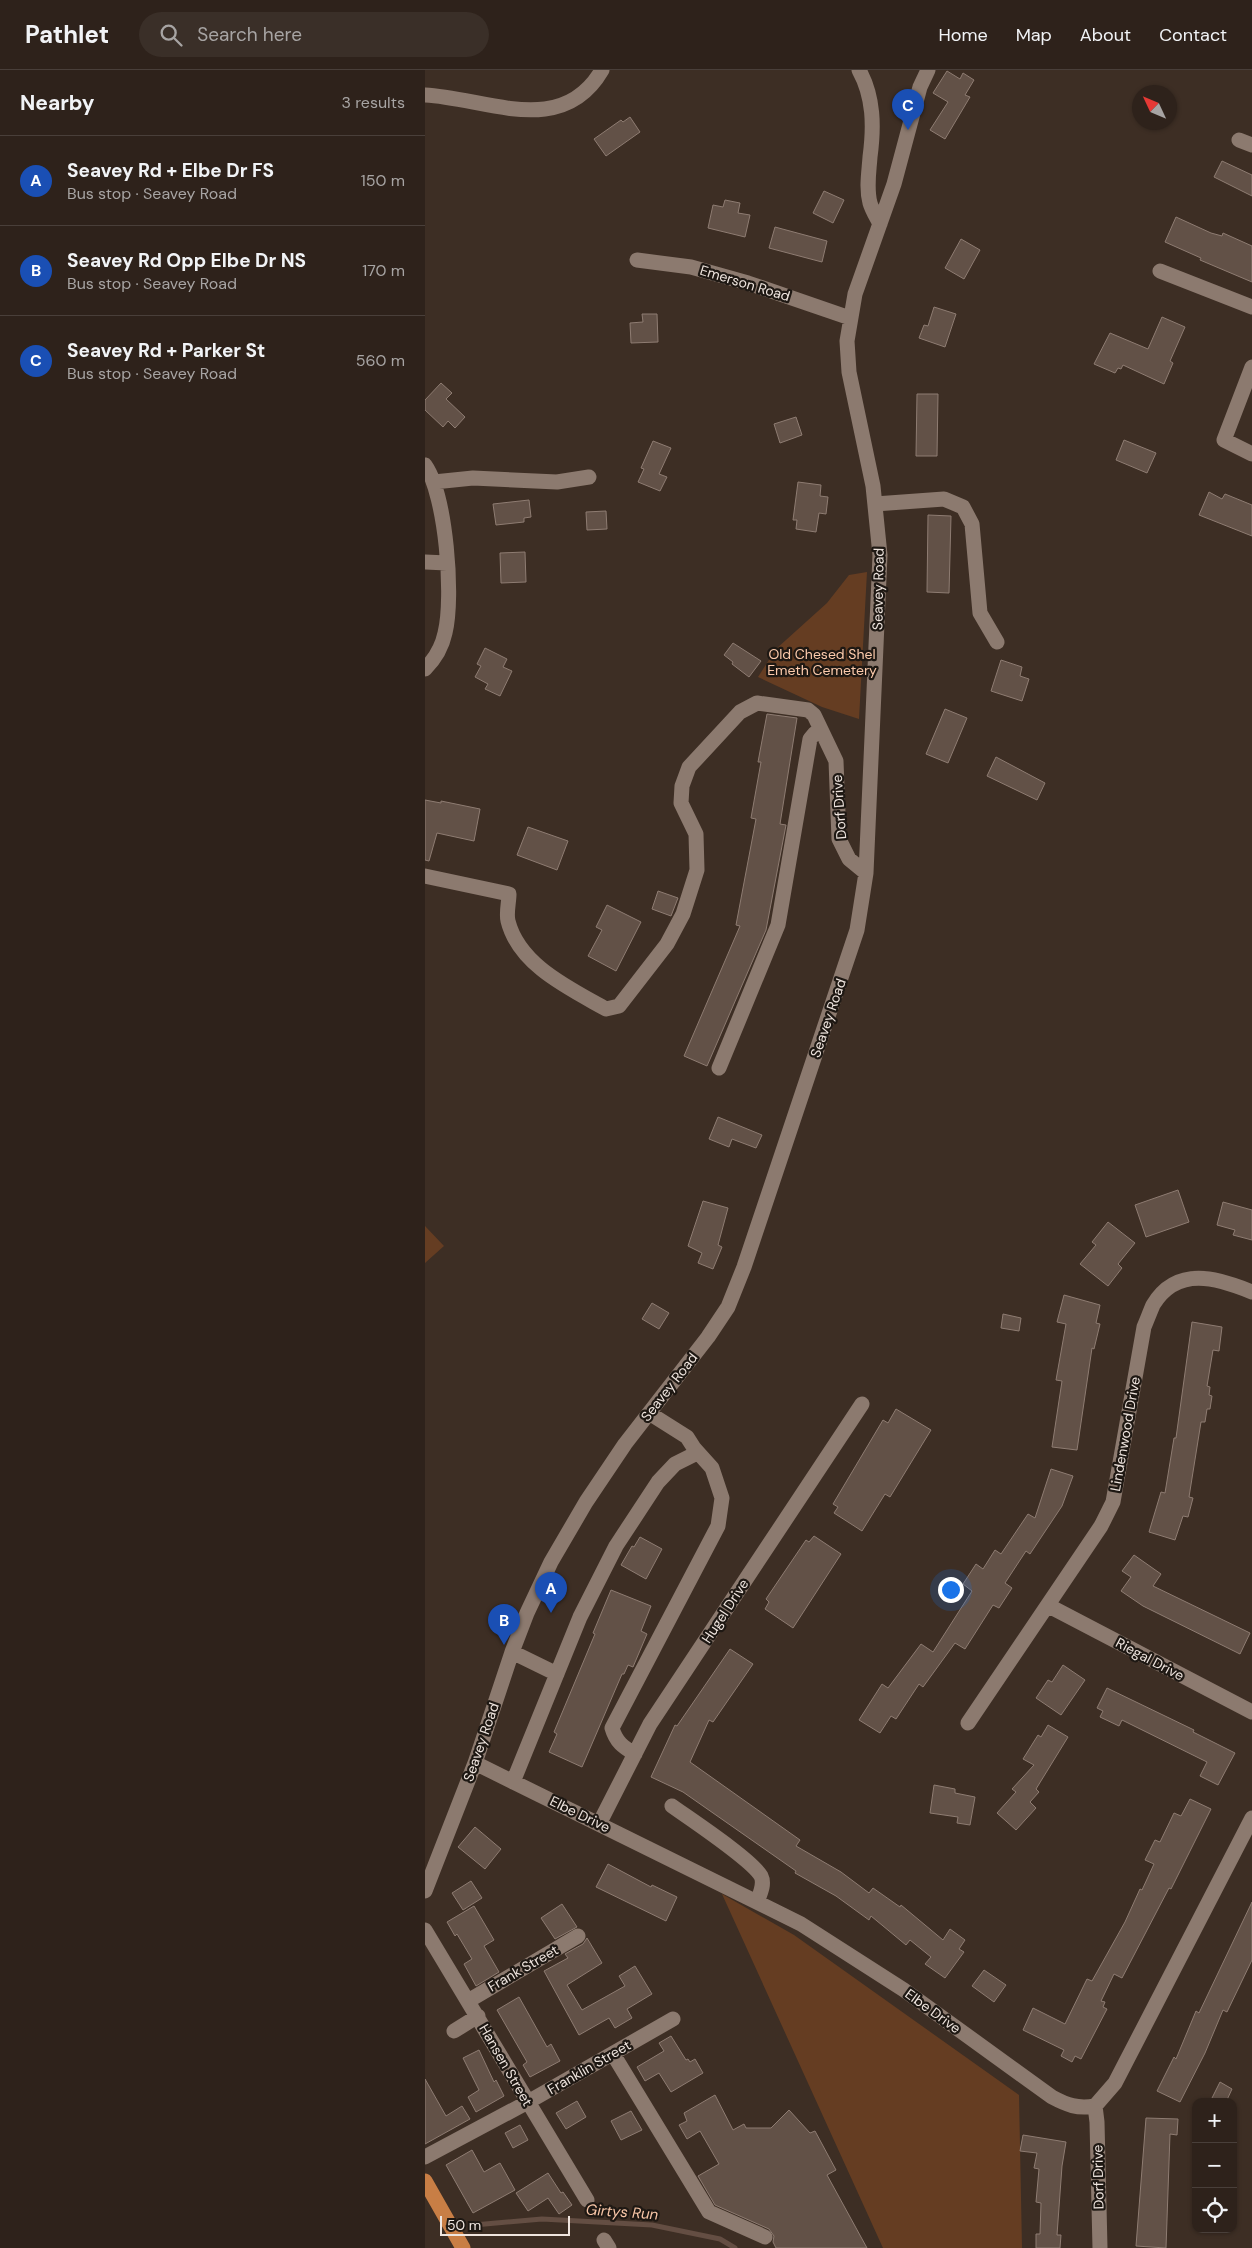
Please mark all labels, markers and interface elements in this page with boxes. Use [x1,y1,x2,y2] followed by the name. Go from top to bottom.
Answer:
[139,12,489,57] search box
[25,19,109,50] text: Pathlet
[157,21,185,49] icon: search
[197,22,302,47] text: Search here
[938,23,988,47] text: Home
[1016,23,1052,47] text: Map
[1080,23,1131,47] text: About
[1159,23,1227,47] text: Contact
[1132,85,1177,130] north arrow
[20,89,94,117] text: Nearby
[892,89,924,130] pin: C
[342,92,405,113] text: 3 results
[67,158,274,183] text: Seavey Rd + Elbe Dr FS
[30,170,42,191] text: A
[361,170,405,191] text: 150 m
[67,183,237,204] text: Bus stop · Seavey Road
[67,248,306,273] text: Seavey Rd Opp Elbe Dr NS
[31,260,41,281] text: B
[362,260,405,281] text: 170 m
[698,261,792,305] street label: Emerson Road
[67,273,237,294] text: Bus stop · Seavey Road
[67,338,265,363] text: Seavey Rd + Parker St
[30,350,42,371] text: C
[356,350,405,371] text: 560 m
[67,363,237,384] text: Bus stop · Seavey Road
[868,548,888,630] street label: Seavey Road
[767,645,877,679] park label: Old Chesed Shel Emeth Cemetery
[828,774,850,840] street label: Dorf Drive
[806,976,850,1060] street label: Seavey Road
[637,1349,701,1425] street label: Seavey Road
[1106,1375,1144,1493] street label: Lindenwood Drive
[535,1572,567,1613] pin: A
[698,1575,752,1647] street label: Hugel Drive
[938,1577,964,1603] your location
[488,1604,520,1645] pin: B
[1113,1633,1187,1685] street label: Riegal Drive
[459,1700,503,1784] street label: Seavey Road
[547,1792,613,1836] street label: Elbe Drive
[484,1941,562,1995] street label: Frank Street
[902,1985,964,2037] street label: Elbe Drive
[475,2021,537,2109] street label: Hansen Street
[544,2036,634,2098] street label: Franklin Street
[1192,2098,1237,2233] map controls
[1192,2098,1237,2143] button: +
[1192,2143,1237,2188] button: −
[1088,2144,1108,2210] street label: Dorf Drive
[1192,2188,1237,2233] button: locate
[585,2199,659,2225] water label: Girtys Run
[440,2213,570,2236] scale bar
[447,2216,481,2234] text: 50 m

